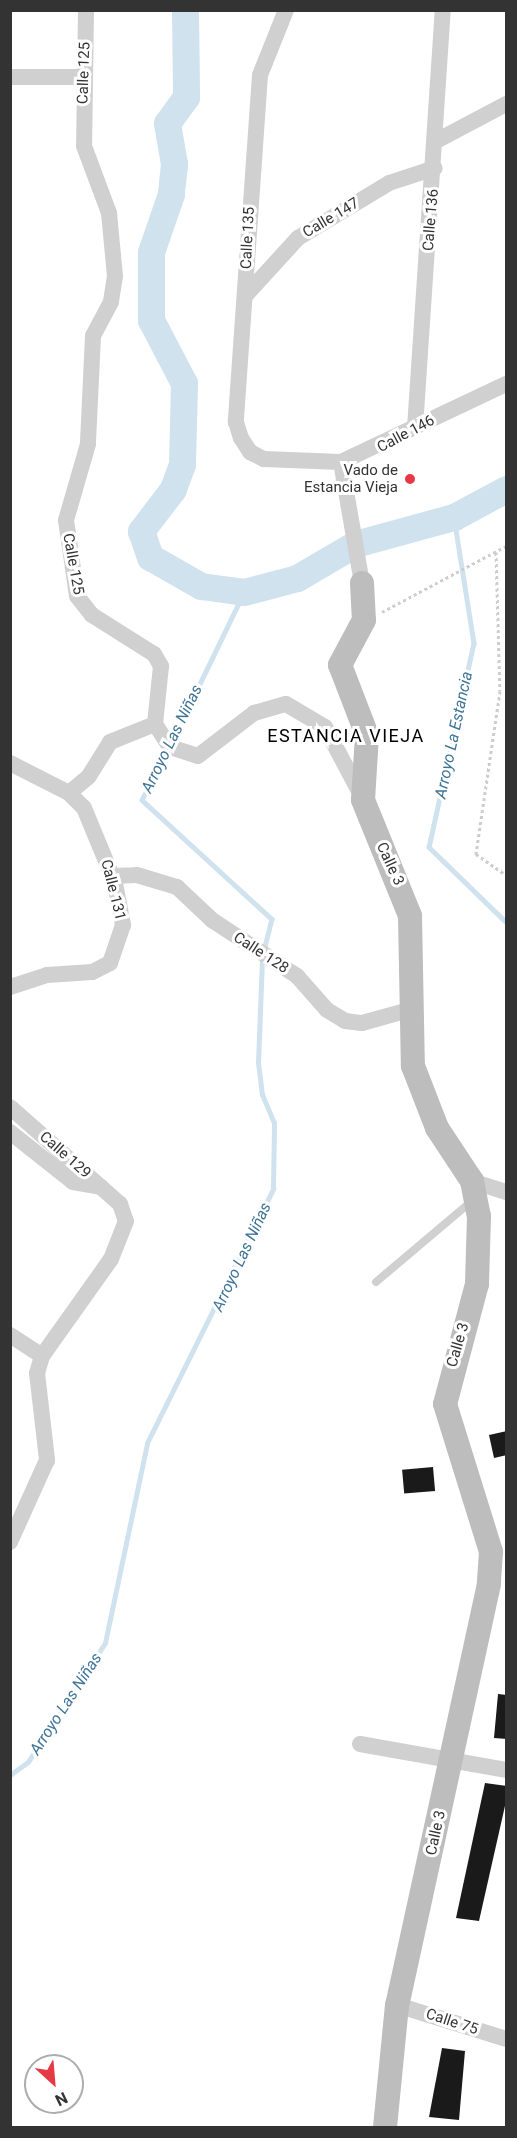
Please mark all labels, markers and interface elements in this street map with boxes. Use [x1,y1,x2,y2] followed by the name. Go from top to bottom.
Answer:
[74,42,94,104] street label: Calle 125
[419,188,443,252] street label: Calle 136
[300,194,362,242] street label: Calle 147
[237,206,259,270] street label: Calle 135
[374,411,438,457] street label: Calle 146
[304,461,398,496] place label: Vado de Estancia Vieja
[403,472,417,486] marker: Vado de Estancia Vieja
[59,532,87,596] street label: Calle 125
[431,670,477,800] water label: Arroyo La Estancia
[138,682,206,796] water label: Arroyo Las Niñas
[267,725,425,747] district label: ESTANCIA VIEJA
[372,840,408,888] street label: Calle 3
[97,858,129,922] street label: Calle 131
[230,929,292,977] street label: Calle 128
[36,1128,94,1182] street label: Calle 129
[208,1200,276,1314] water label: Arroyo Las Niñas
[443,1321,473,1369] street label: Calle 3
[26,1649,106,1759] water label: Arroyo Las Niñas
[422,1809,450,1857] street label: Calle 3
[424,2005,480,2039] street label: Calle 75
[24,2054,84,2114] north arrow
[52,2088,70,2110] text: N

